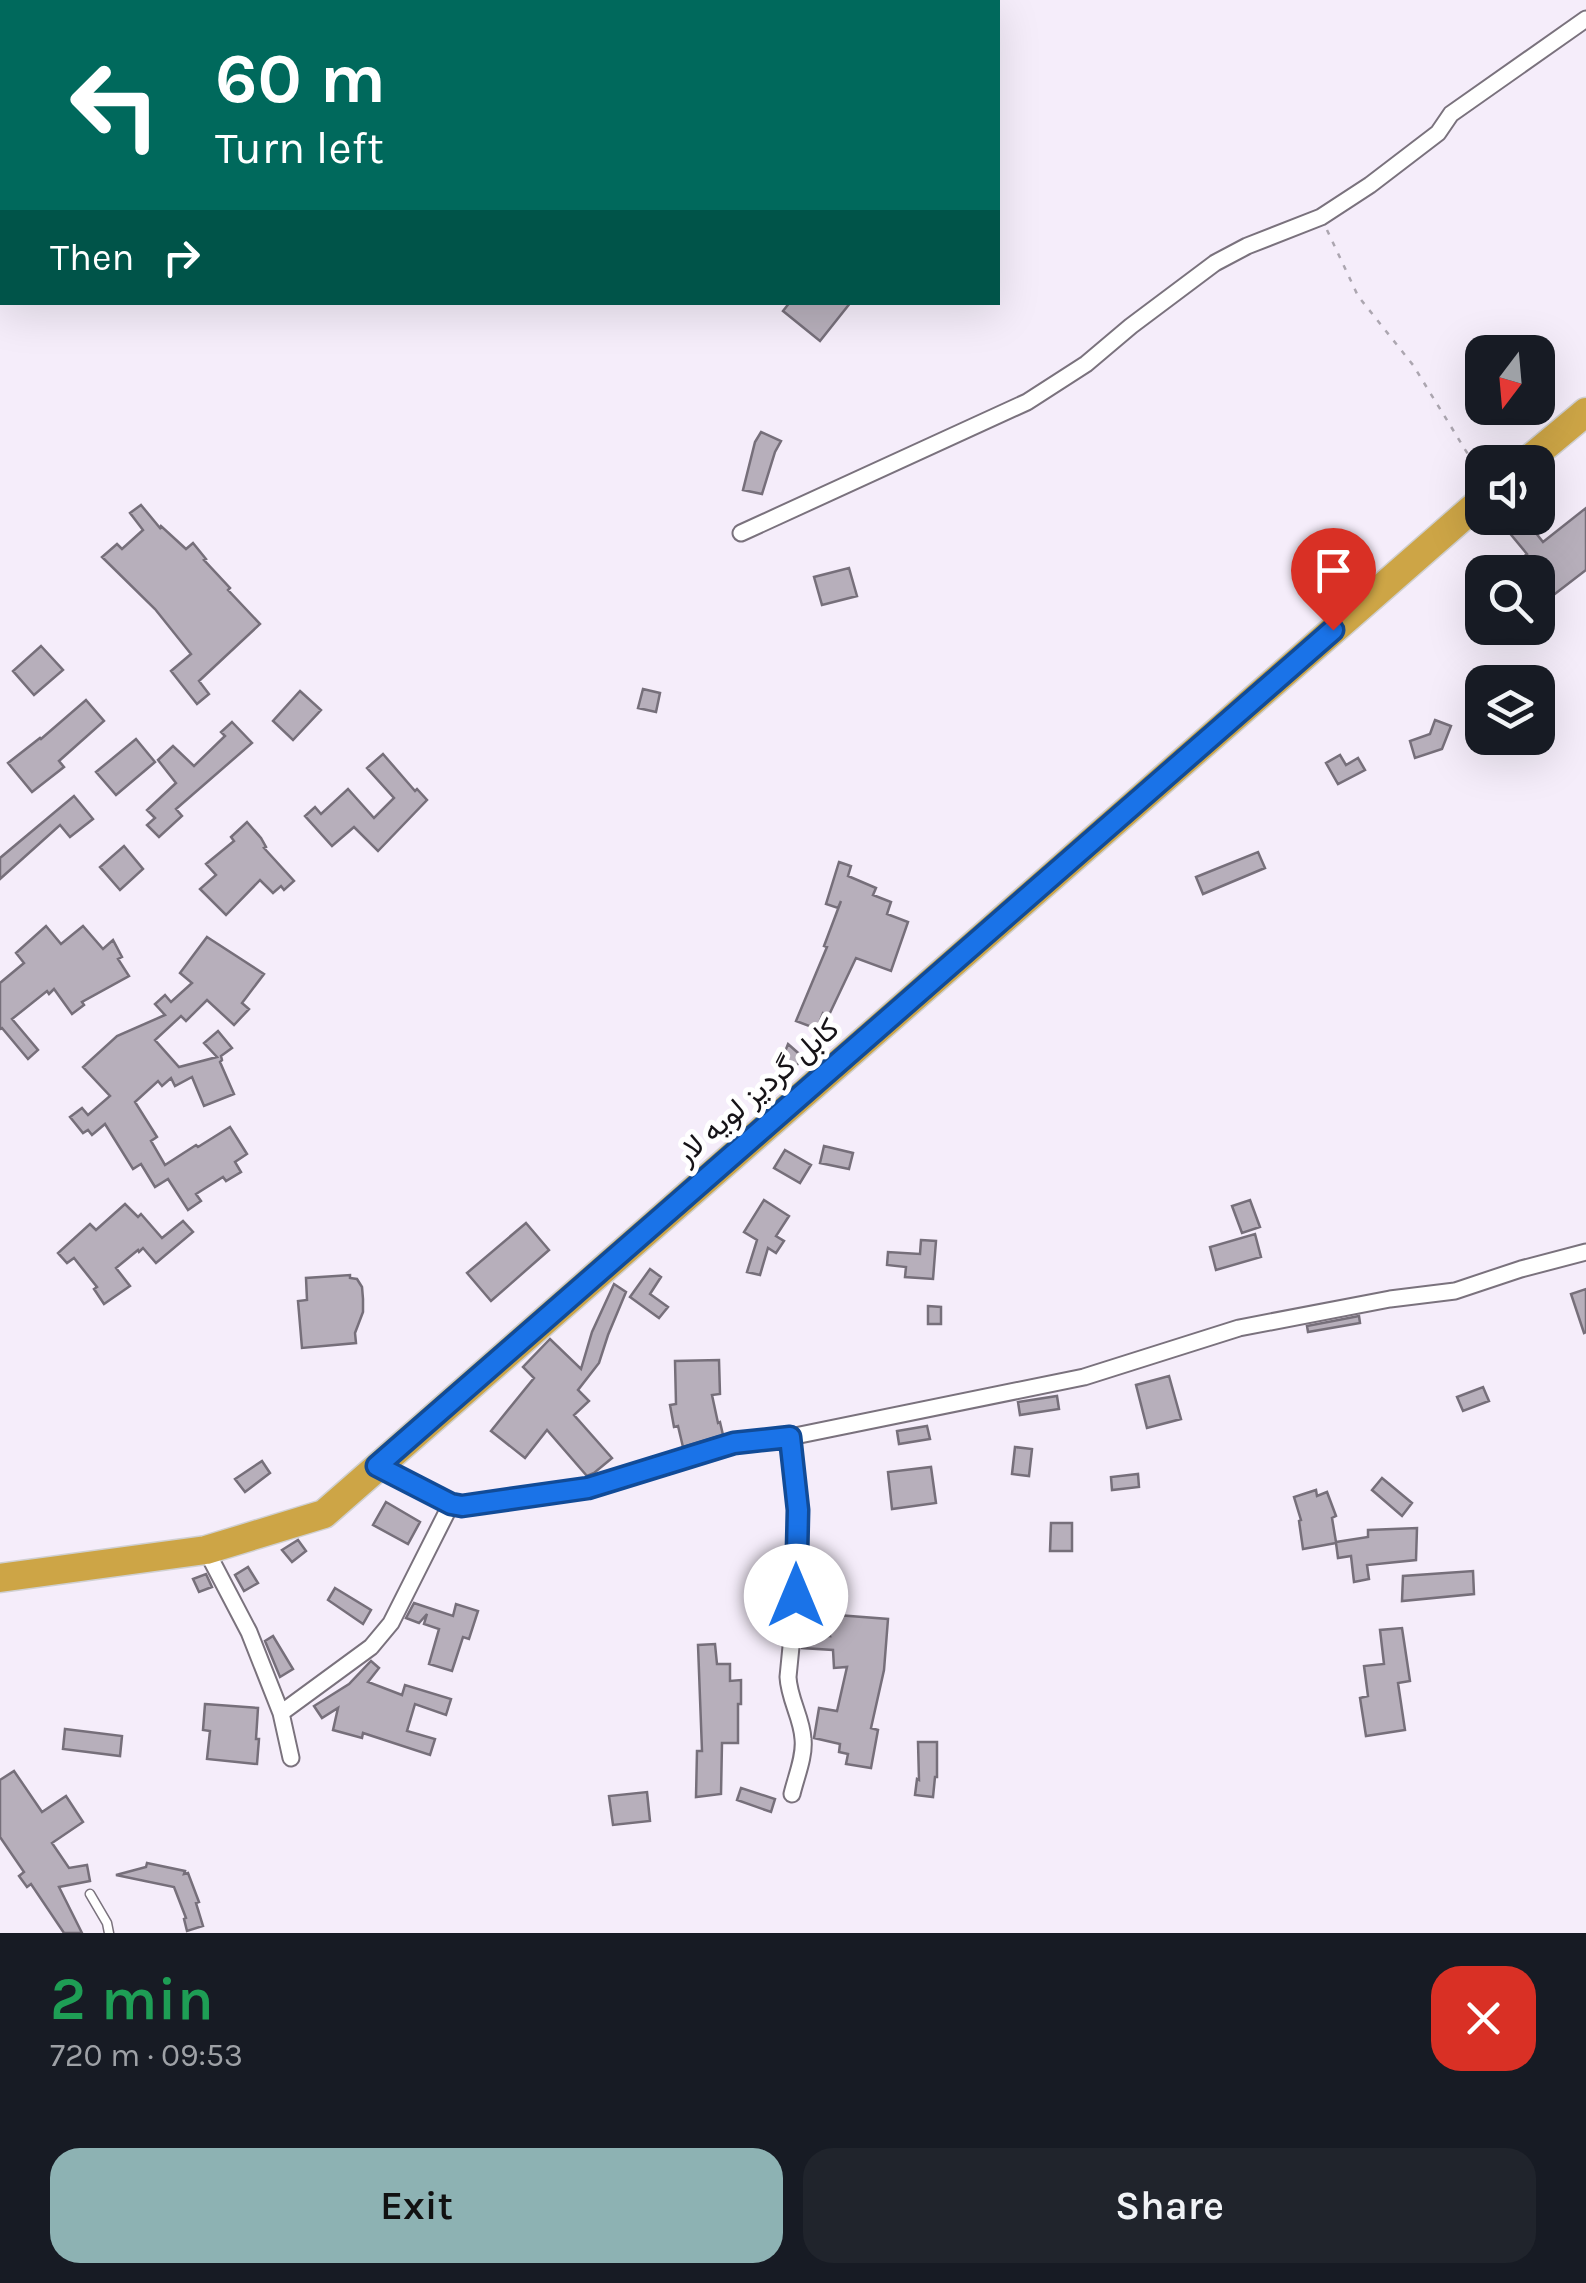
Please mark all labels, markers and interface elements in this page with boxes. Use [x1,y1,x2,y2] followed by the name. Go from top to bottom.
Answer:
[215,38,386,120] text: 60 m
[50,40,180,170] icon: left
[215,122,384,174] text: Turn left
[154,230,209,285] icon: right
[50,235,134,280] text: Then
[1465,335,1555,425] north arrow
[1465,335,1555,755] map controls
[1465,445,1555,535] button: sound
[1291,528,1376,631] pin
[1306,543,1361,598] icon: arrive
[1465,555,1555,645] button: search
[1465,665,1555,755] button: layers
[667,1010,846,1172] street label: کابل گردیز لویه لار
[744,1544,848,1648] position arrow
[50,1964,214,2034] text: 2 min
[1431,1966,1536,2071] button: close
[50,2037,243,2074] text: 720 m · 09:53
[50,2148,783,2263] button: Exit
[803,2148,1536,2263] button: Share

